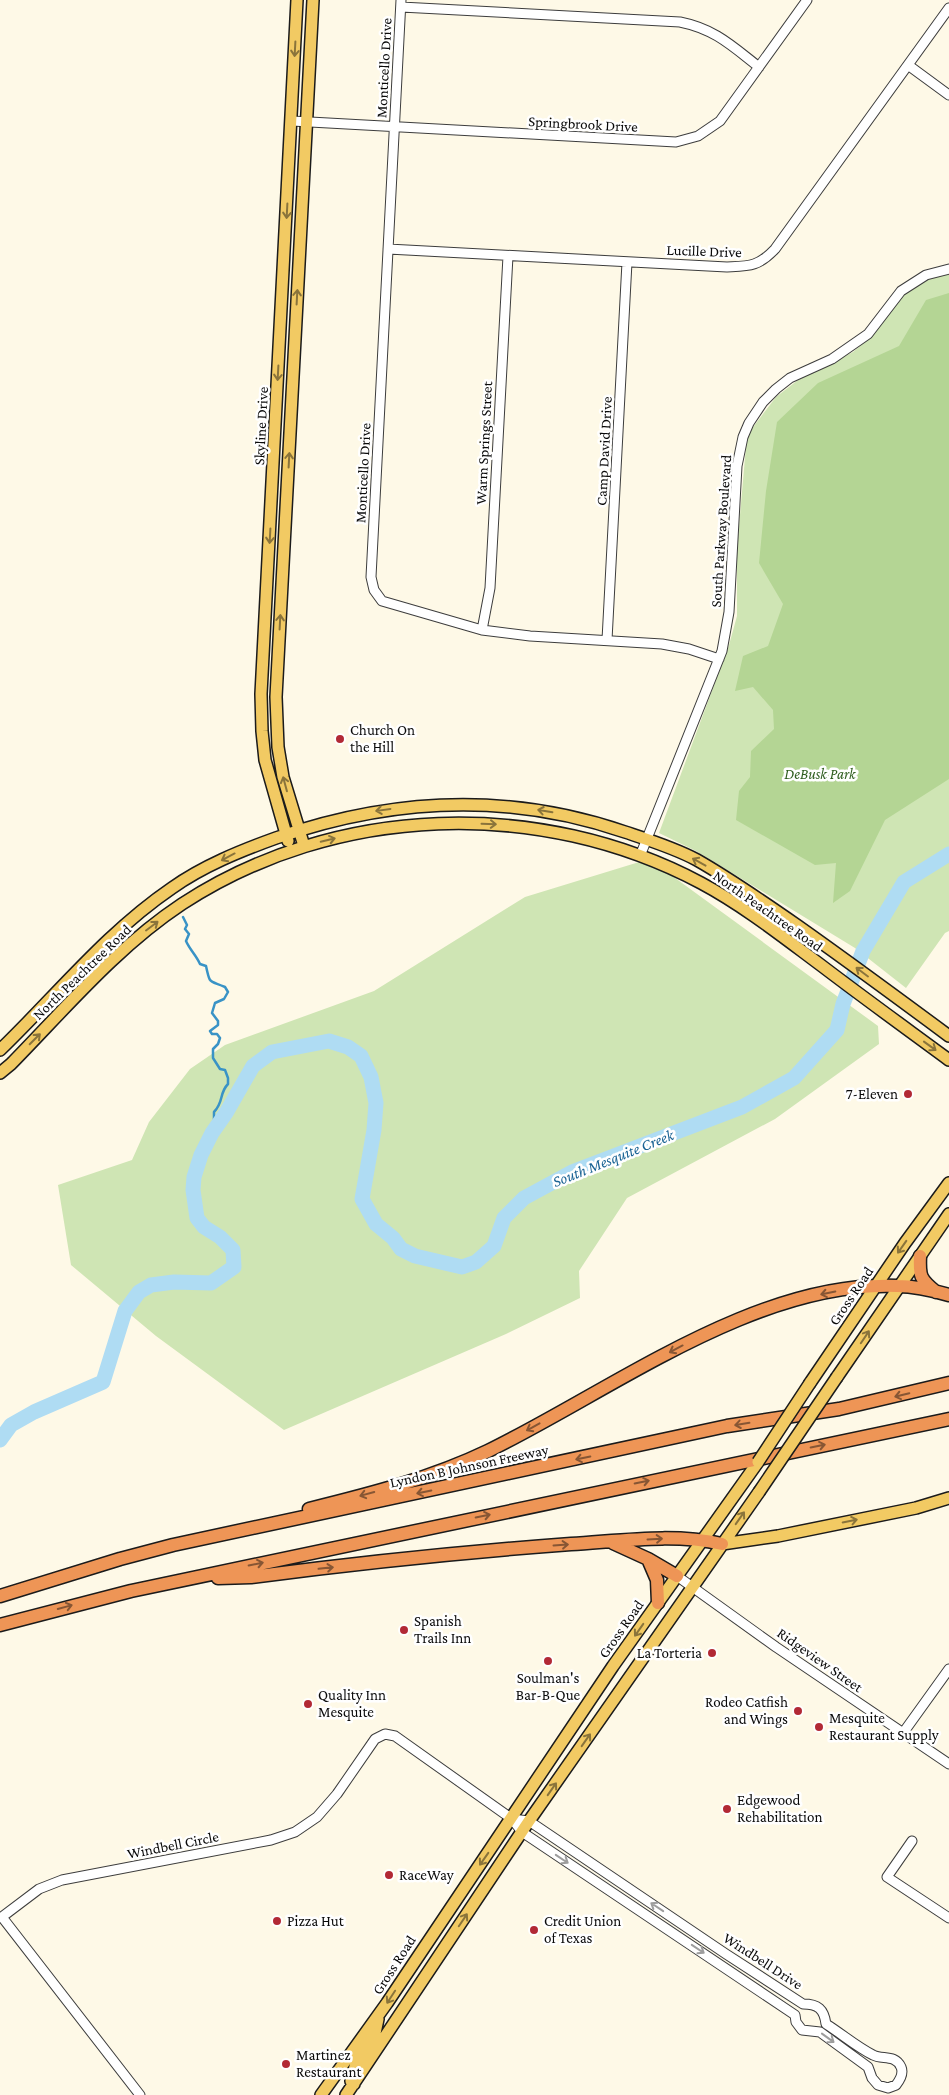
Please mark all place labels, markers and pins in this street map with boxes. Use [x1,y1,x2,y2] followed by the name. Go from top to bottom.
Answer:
[350,722,415,755] place label: Church On the Hill
[334,733,346,745] marker: Church On the Hill
[846,1086,898,1102] place label: 7-Eleven
[902,1088,914,1100] marker: 7-Eleven
[414,1613,471,1646] place label: Spanish Trails Inn
[398,1624,410,1636] marker: Spanish Trails Inn
[637,1645,702,1661] place label: La Torteria
[706,1647,718,1659] marker: La Torteria
[542,1655,554,1667] marker: Soulman's Bar-B-Que
[516,1670,581,1703] place label: Soulman's Bar-B-Que
[318,1687,386,1721] place label: Quality Inn Mesquite
[705,1694,788,1728] place label: Rodeo Catfish and Wings
[302,1698,314,1710] marker: Quality Inn Mesquite
[792,1705,804,1717] marker: Rodeo Catfish and Wings
[829,1710,939,1744] place label: Mesquite Restaurant Supply
[813,1721,825,1733] marker: Mesquite Restaurant Supply
[737,1792,822,1825] place label: Edgewood Rehabilitation
[721,1803,733,1815] marker: Edgewood Rehabilitation
[399,1867,454,1884] place label: RaceWay
[383,1869,395,1881] marker: RaceWay
[287,1913,345,1929] place label: Pizza Hut
[544,1913,621,1946] place label: Credit Union of Texas
[271,1915,283,1927] marker: Pizza Hut
[528,1924,540,1936] marker: Credit Union of Texas
[296,2047,362,2080] place label: Martinez Restaurant
[280,2058,292,2070] marker: Martinez Restaurant

